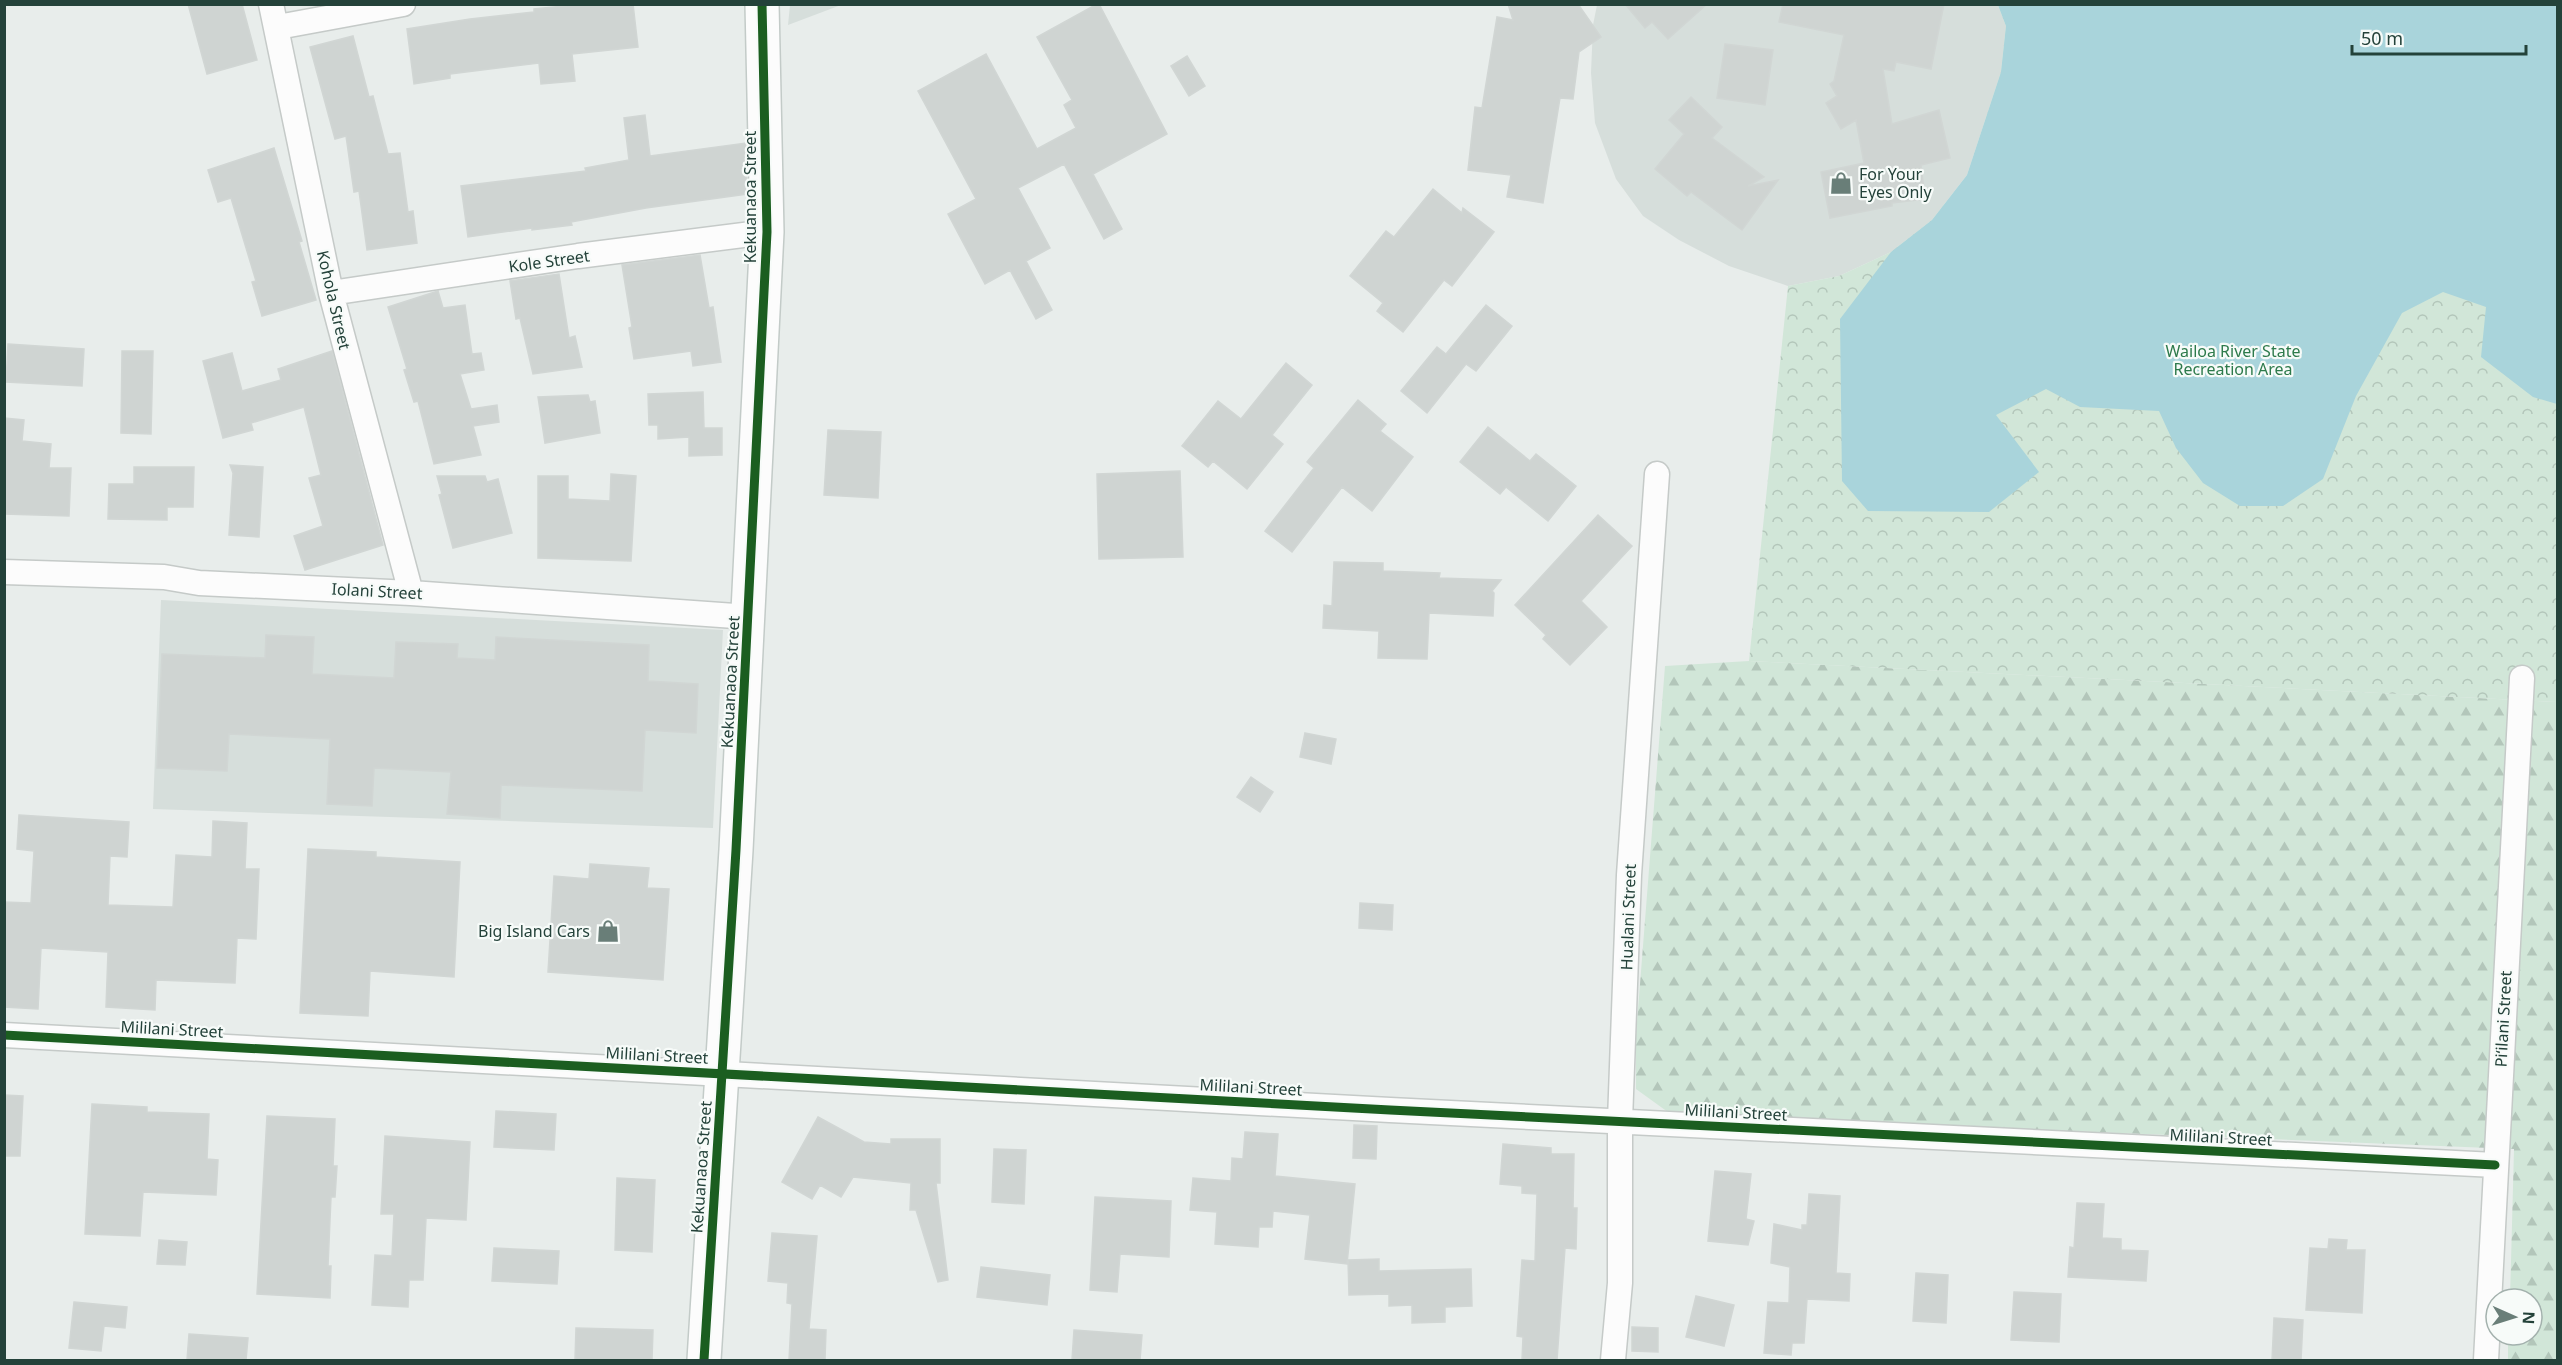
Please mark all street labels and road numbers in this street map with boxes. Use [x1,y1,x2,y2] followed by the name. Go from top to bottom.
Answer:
[739,130,761,263] street label: Kekuanaoa Street
[507,244,591,278] street label: Kole Street
[312,248,356,352] street label: Kohola Street
[331,578,423,604] street label: Iolani Street
[716,615,744,749] street label: Kekuanaoa Street
[1615,863,1641,971] street label: Hualani Street
[2489,970,2517,1068] street label: Pi‘ilani Street
[120,1015,224,1043] street label: Mililani Street
[605,1041,709,1069] street label: Mililani Street
[1199,1073,1303,1101] street label: Mililani Street
[1684,1098,1788,1126] street label: Mililani Street
[685,1100,717,1234] street label: Kekuanaoa Street
[2169,1123,2273,1151] street label: Mililani Street

